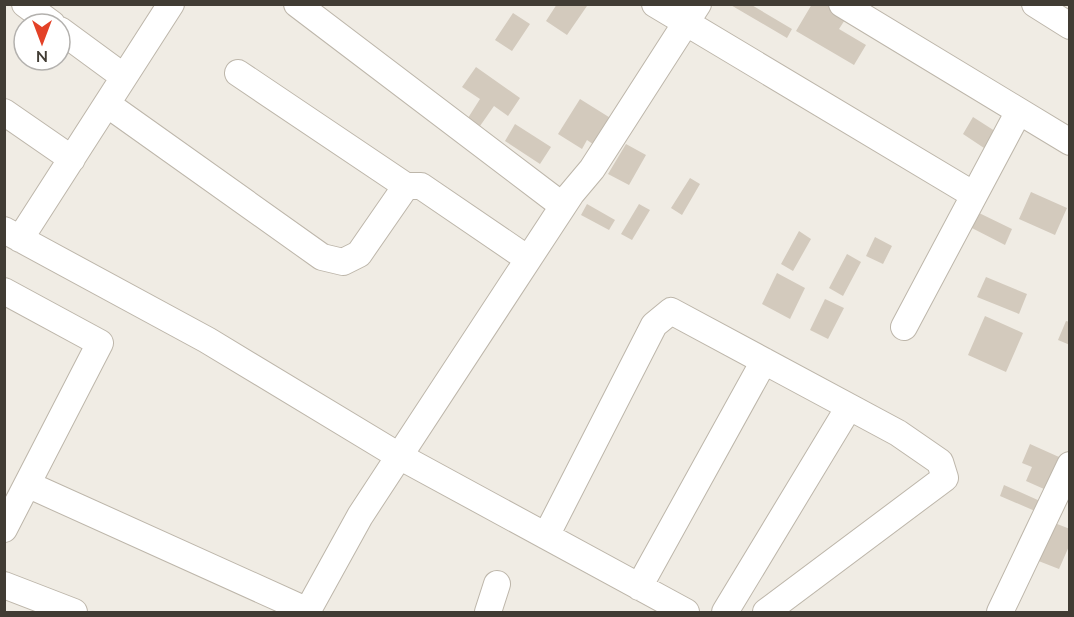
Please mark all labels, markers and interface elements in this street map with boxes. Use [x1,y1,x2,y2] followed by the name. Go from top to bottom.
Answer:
[12,12,72,72] north arrow
[36,47,48,67] text: N

